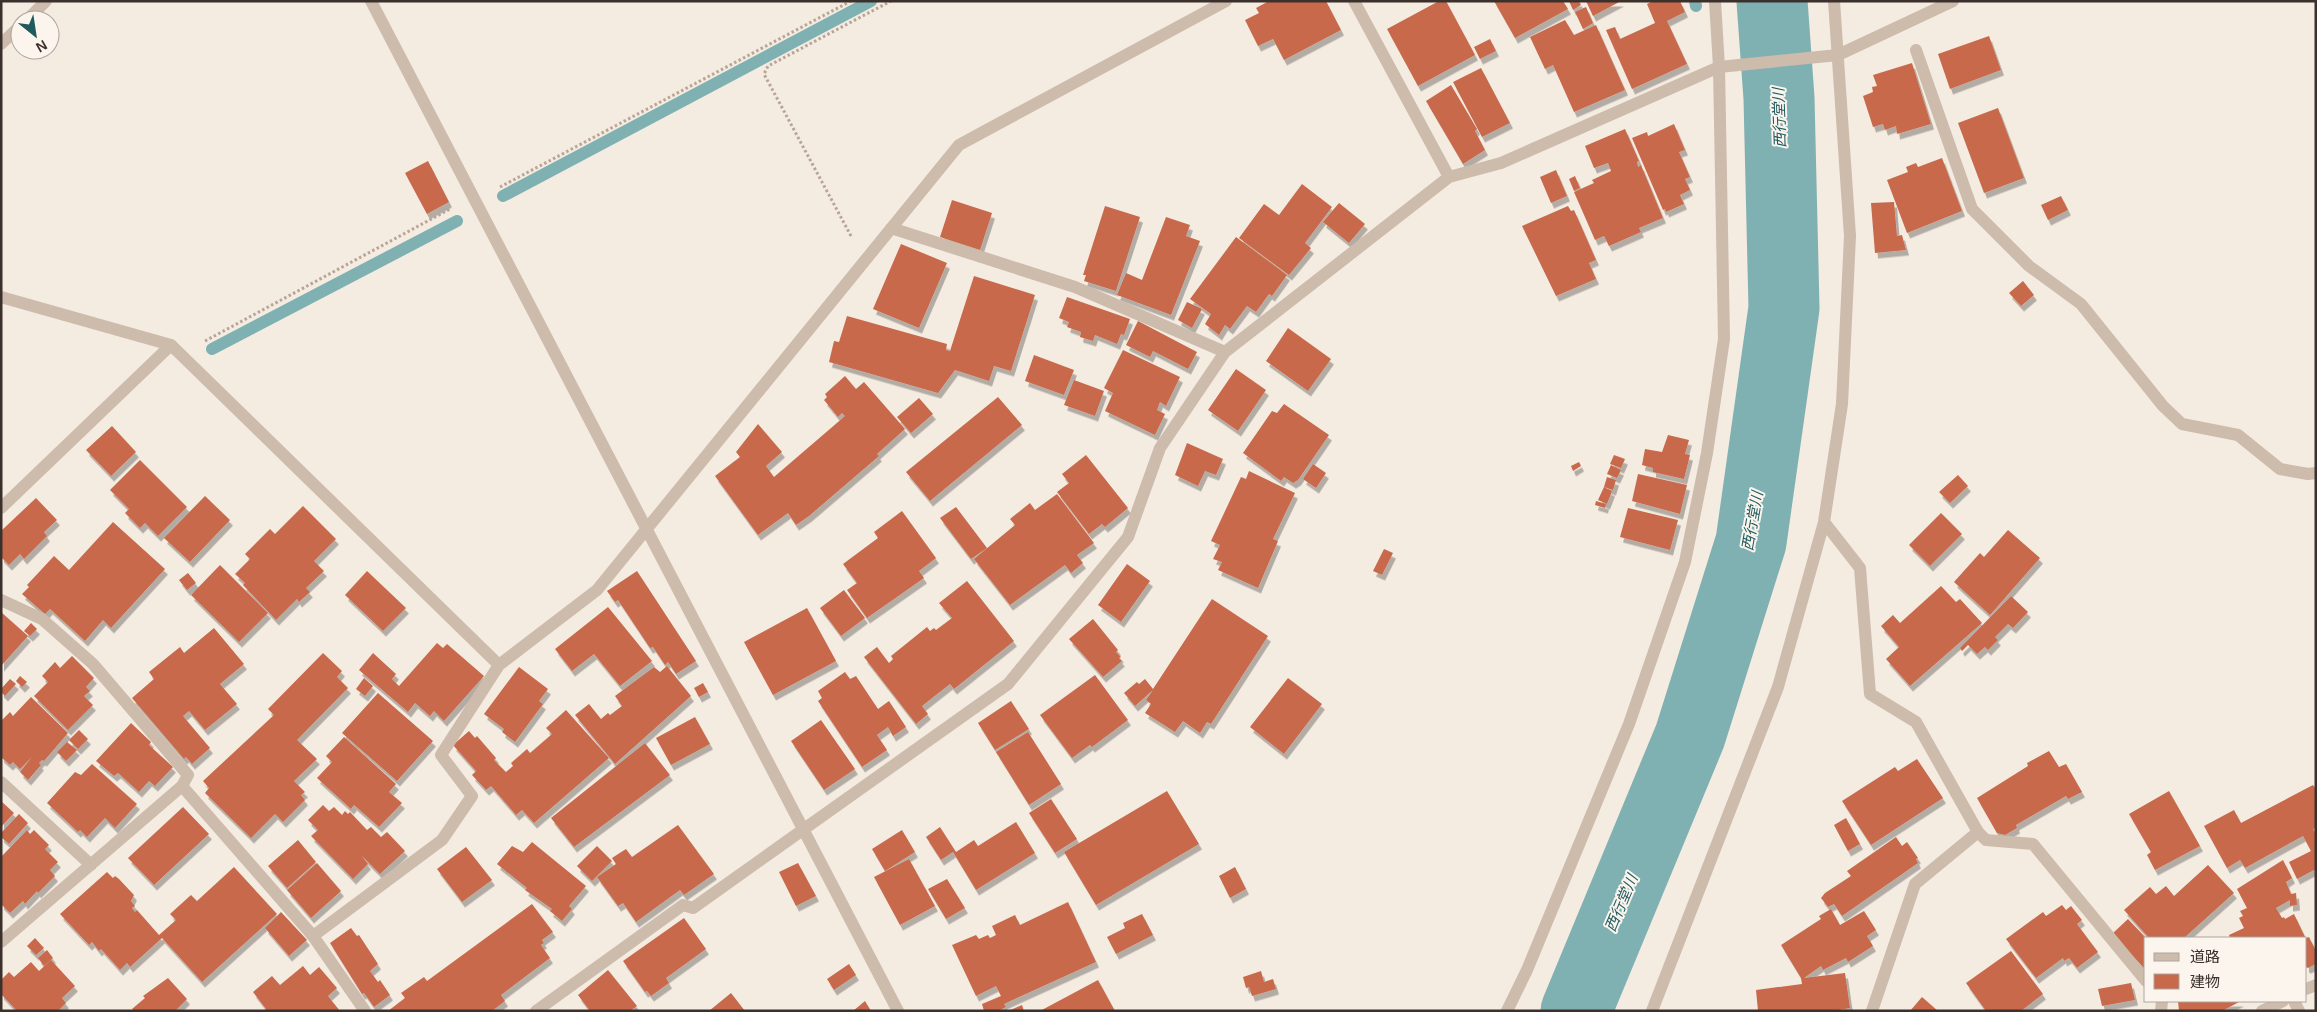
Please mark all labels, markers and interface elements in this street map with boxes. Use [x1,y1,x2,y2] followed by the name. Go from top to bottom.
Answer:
[10,10,60,60] north arrow
[33,37,50,56] text: N
[1769,86,1789,148] water label: 西行堂川
[1738,488,1766,552] water label: 西行堂川
[1601,870,1641,934] water label: 西行堂川
[2144,937,2307,1002] legend
[2190,948,2220,965] text: 道路
[2190,973,2220,990] text: 建物

